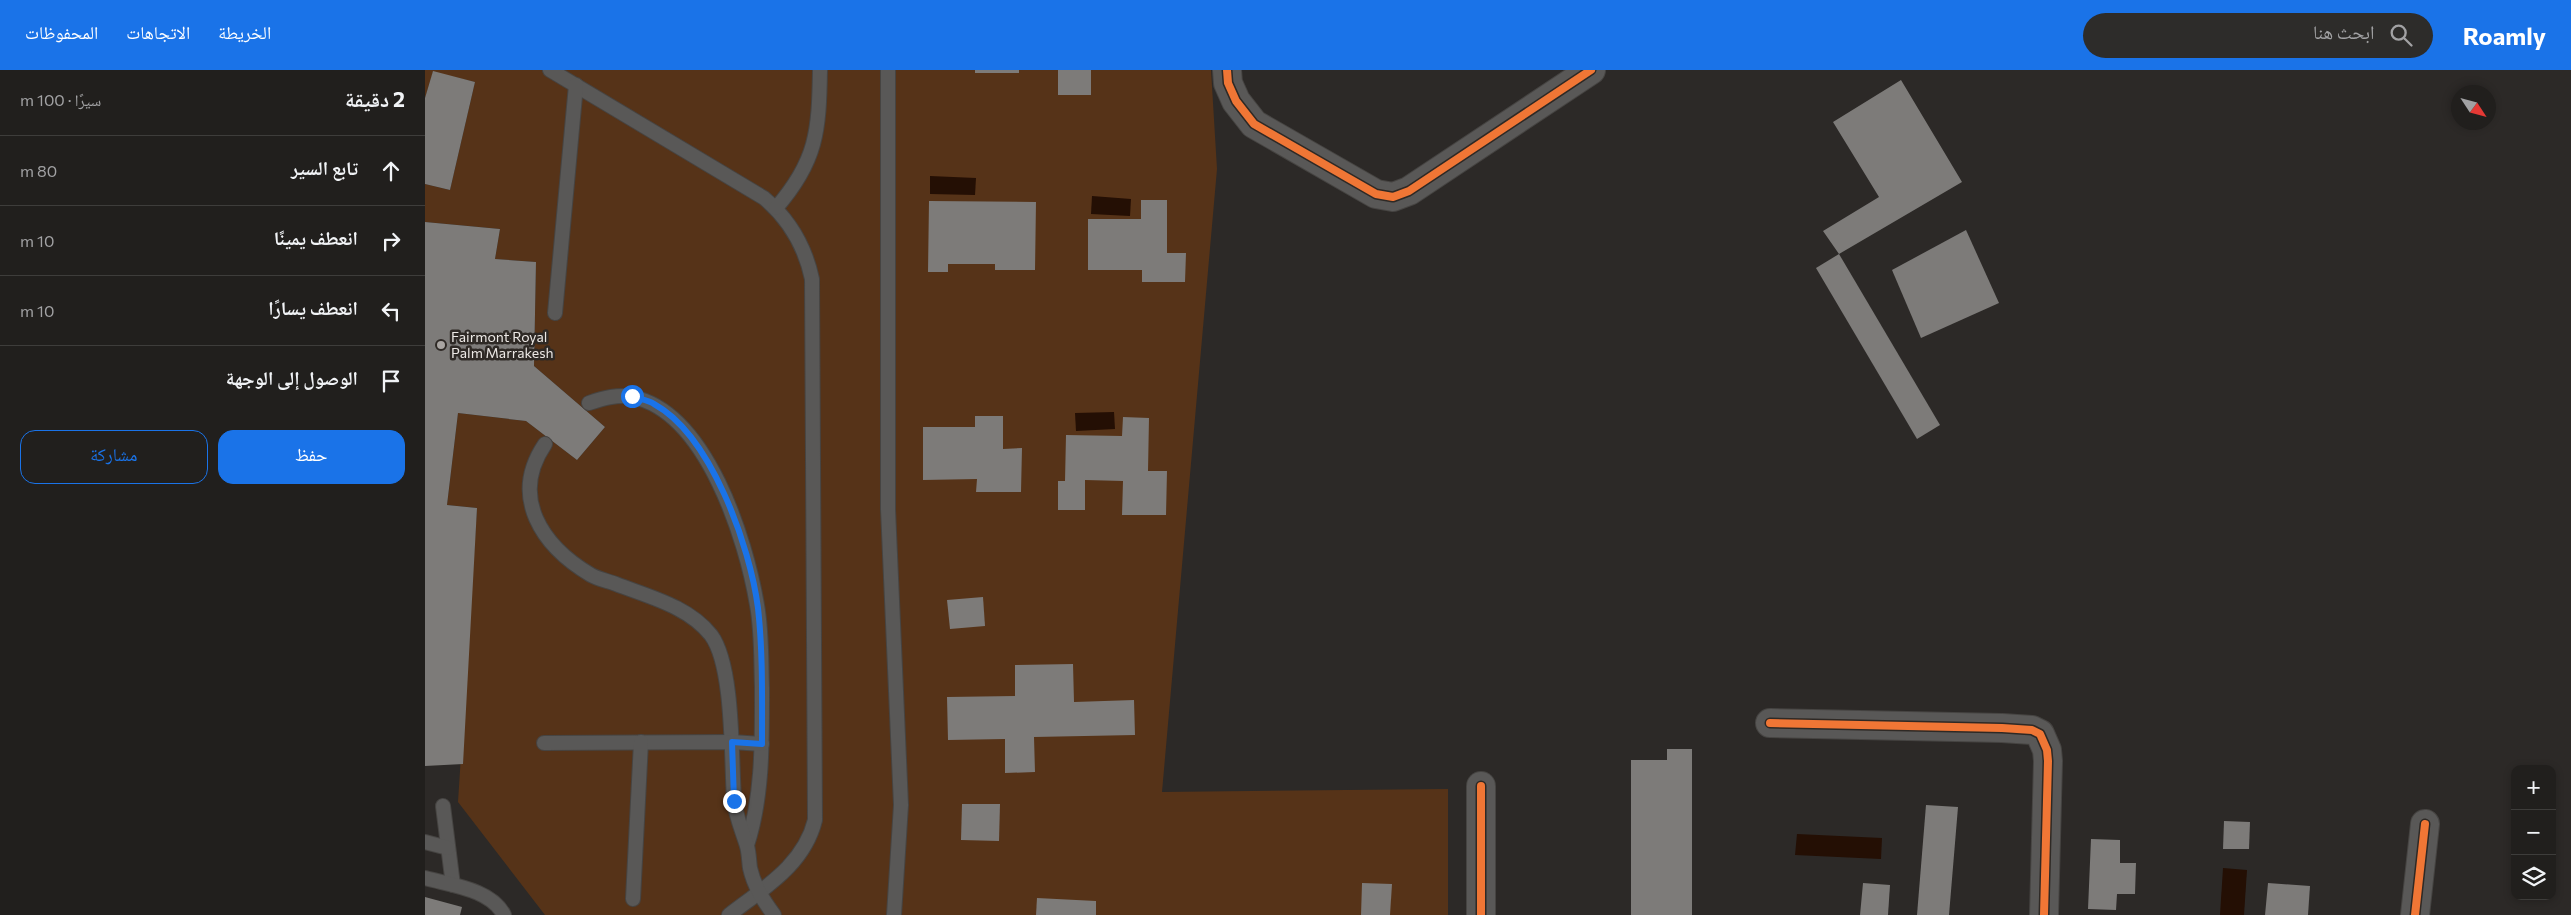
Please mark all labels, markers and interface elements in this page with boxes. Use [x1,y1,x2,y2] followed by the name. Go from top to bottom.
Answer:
[2083,13,2433,58] search box
[2313,20,2375,43] text: ابحث هنا
[25,21,98,43] text: المحفوظات
[126,21,190,43] text: الاتجاهات
[218,21,271,43] text: الخريطة
[2387,21,2415,49] icon: search
[2463,21,2546,50] text: Roamly
[2451,85,2496,130] north arrow
[345,86,405,111] text: 2 دقيقة
[20,90,101,109] text: سيرًا · 100 m
[291,156,358,179] text: تابع السير
[377,157,405,185] icon: ahead
[20,161,57,180] text: 80 m
[274,226,358,249] text: انعطف يمينًا
[377,227,405,255] icon: right
[20,231,54,250] text: 10 m
[268,296,358,319] text: انعطف يسارًا
[377,297,405,325] icon: left
[20,301,54,320] text: 10 m
[451,328,554,361] place label: Fairmont Royal Palm Marrakesh
[435,339,447,351] marker: Fairmont Royal Palm Marrakesh
[226,366,358,389] text: الوصول إلى الوجهة
[377,367,405,395] icon: arrive
[621,385,644,408] route start
[20,430,208,484] button: مشاركة
[218,430,405,484] button: حفظ
[2511,765,2556,900] map controls
[2511,765,2556,810] button: +
[723,790,746,813] route end
[2511,810,2556,855] button: −
[2511,855,2556,900] button: layers

